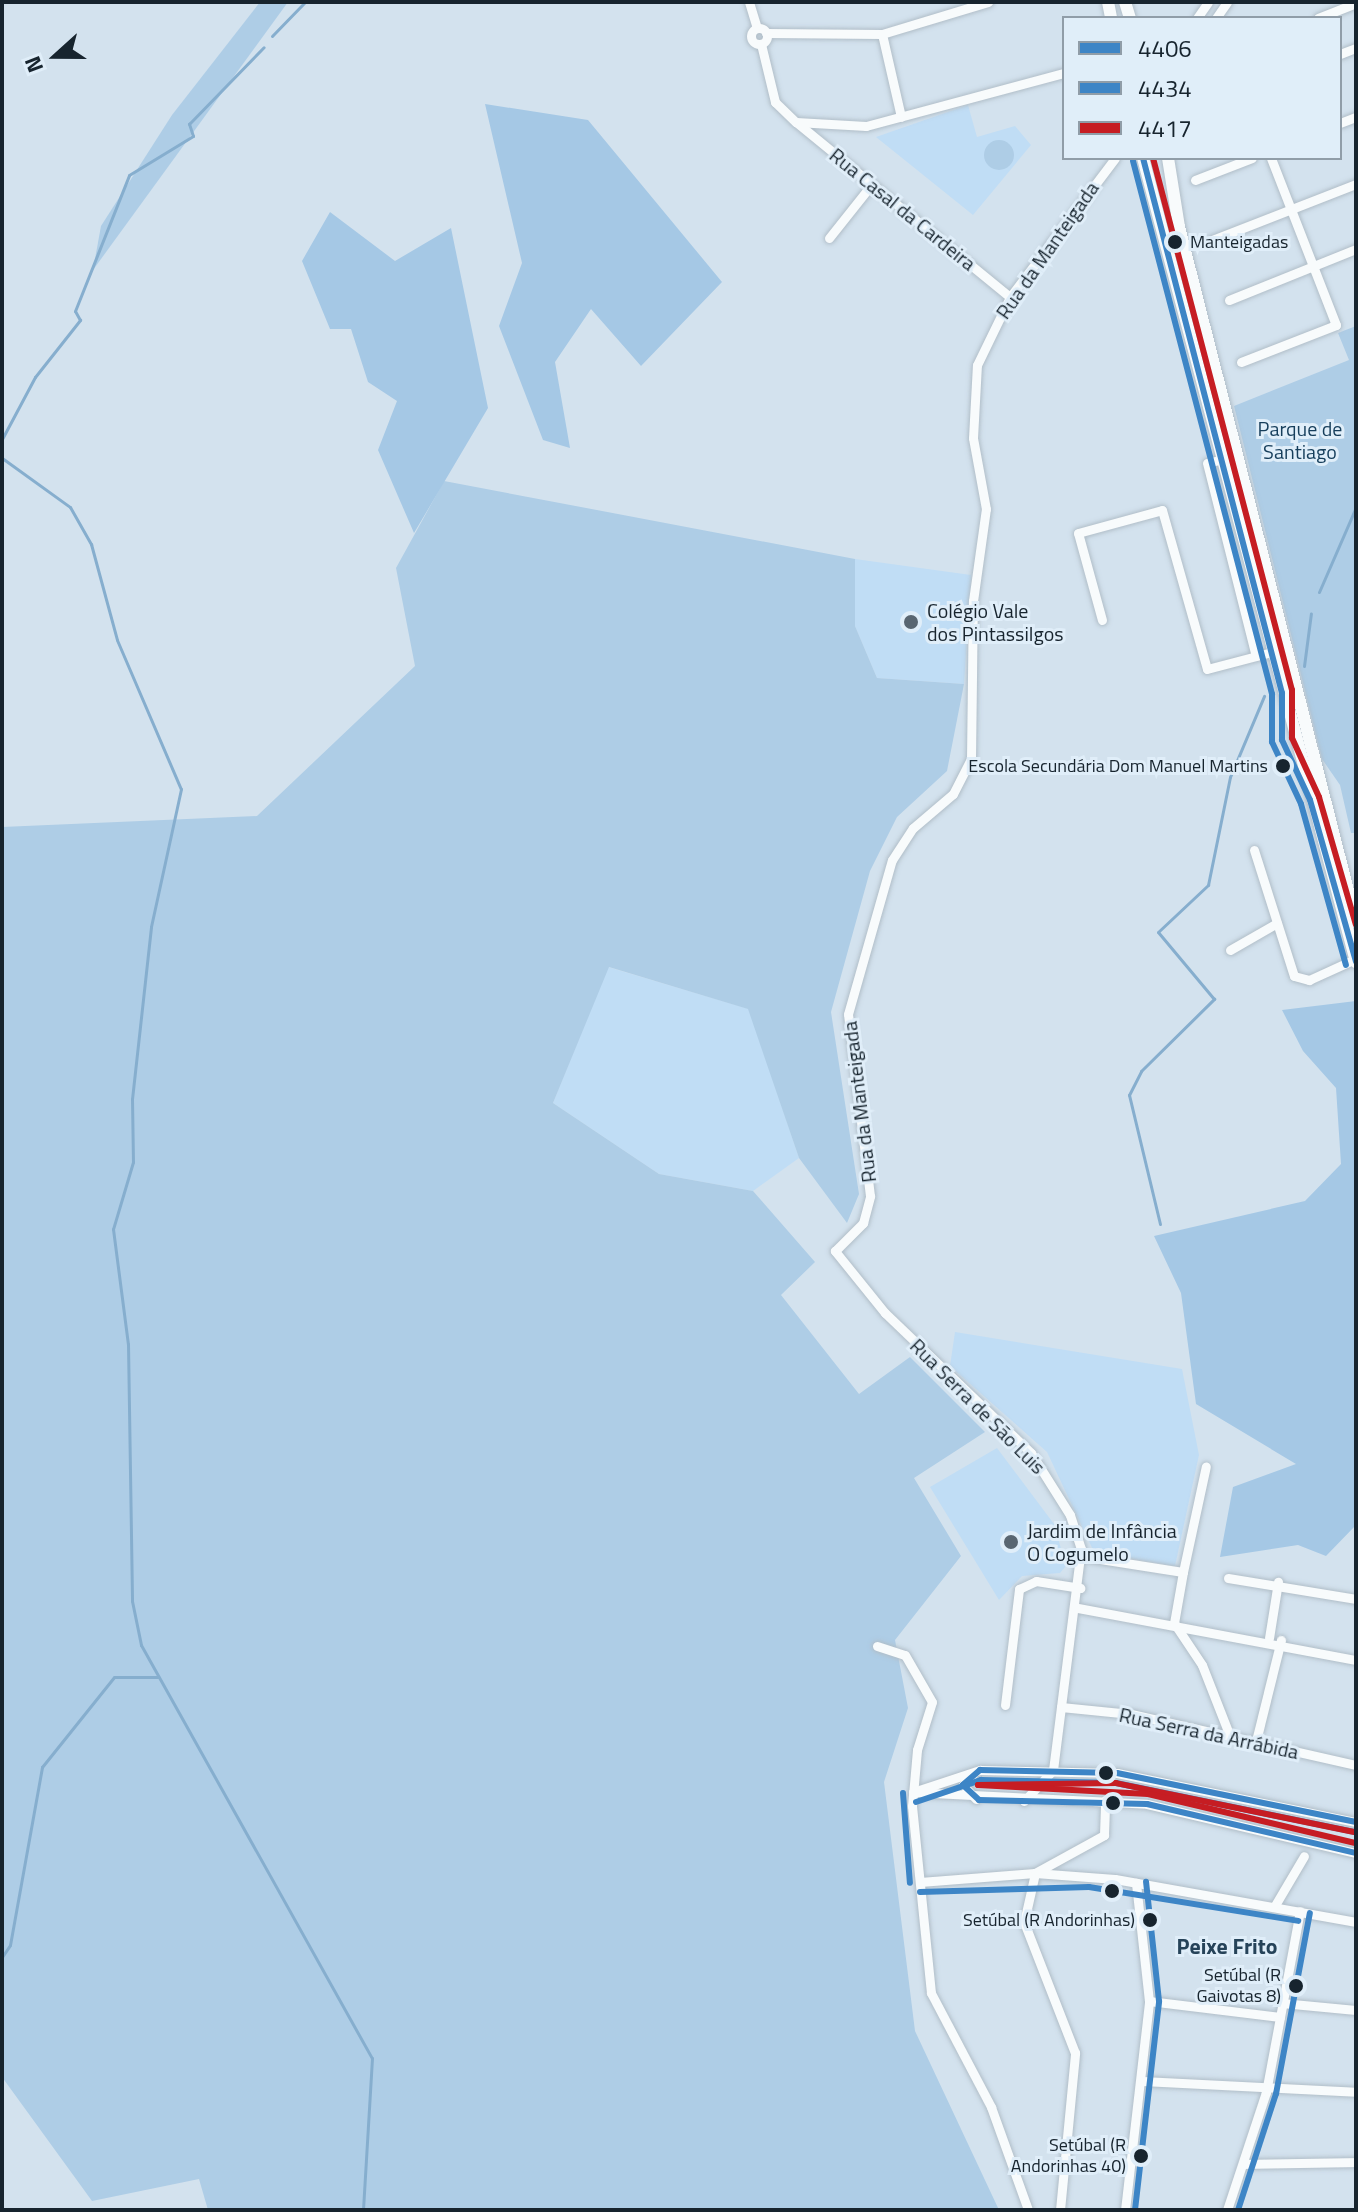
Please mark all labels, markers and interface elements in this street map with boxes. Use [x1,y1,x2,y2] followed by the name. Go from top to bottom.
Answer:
[16,16,96,96] north arrow
[1062,16,1342,160] legend
[1138,30,1192,66] text: 4406
[15,51,52,78] text: N
[1138,70,1192,106] text: 4434
[1138,110,1192,146] text: 4417
[825,143,981,275] street label: Rua Casal da Cardeira
[991,177,1103,323] street label: Rua da Manteigada
[1190,231,1288,253] place label: Manteigadas
[1167,234,1183,250] marker: Manteigadas
[1258,416,1342,463] park label: Parque de Santiago
[927,598,1064,645] place label: Colégio Vale dos Pintassilgos
[902,613,920,631] marker: Colégio Vale dos Pintassilgos
[968,755,1268,777] place label: Escola Secundária Dom Manuel Martins
[1275,758,1291,774] marker: Escola Secundária Dom Manuel Martins
[837,1020,881,1184] street label: Rua da Manteigada
[905,1333,1051,1479] street label: Rua Serra de São Luis
[1027,1518,1177,1565] place label: Jardim de Infância O Cogumelo
[1002,1533,1020,1551] marker: Jardim de Infância O Cogumelo
[1117,1702,1301,1764] street label: Rua Serra da Arrábida
[1098,1765,1114,1781] unlabelled marker
[1105,1795,1121,1811] unlabelled marker
[1104,1883,1120,1899] unlabelled marker
[963,1909,1135,1931] place label: Setúbal (R Andorinhas)
[1142,1912,1158,1928] marker: Setúbal (R Andorinhas)
[1176,1934,1278,1960] district label: Peixe Frito
[1197,1965,1281,2008] place label: Setúbal (R Gaivotas 8)
[1288,1978,1304,1994] marker: Setúbal (R Gaivotas 8)
[1011,2135,1126,2178] place label: Setúbal (R Andorinhas 40)
[1133,2148,1149,2164] marker: Setúbal (R Andorinhas 40)

